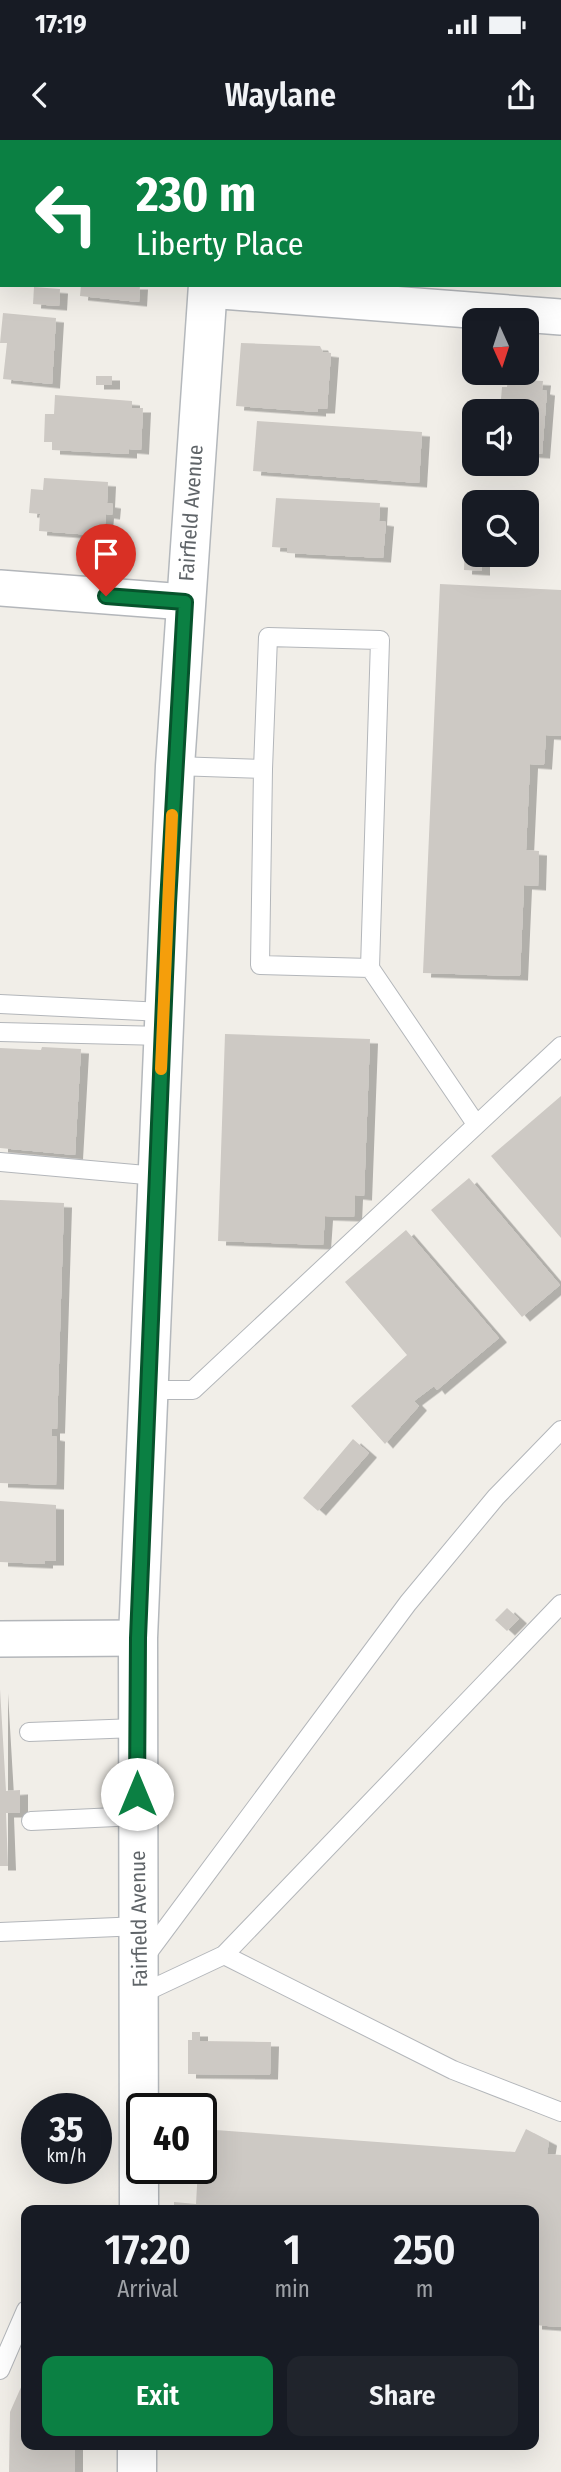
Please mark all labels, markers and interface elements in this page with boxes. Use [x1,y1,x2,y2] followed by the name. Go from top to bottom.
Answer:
[35,9,87,40] text: 17:19
[21,76,59,114] icon: back
[225,76,336,114] text: Waylane
[502,76,540,114] icon: share
[136,165,256,224] text: 230 m
[21,168,112,259] icon: left
[136,225,304,263] text: Liberty Place
[462,308,539,385] north arrow
[462,308,539,567] map controls
[462,399,539,476] button: sound
[173,444,209,582] street label: Fairfield Avenue
[462,490,539,567] button: search
[76,524,136,596] pin
[87,535,125,573] icon: arrive
[100,1757,174,1831] position arrow
[125,1850,153,1988] street label: Fairfield Avenue
[126,2093,217,2184] speed limit sign: 40
[50,2108,83,2150] text: 35
[46,2145,87,2167] text: km/h
[104,2225,191,2275] text: 17:20
[283,2225,301,2275] text: 1
[393,2225,456,2275] text: 250
[117,2275,178,2303] text: Arrival
[274,2275,310,2303] text: min
[416,2275,433,2303] text: m
[42,2356,273,2436] button: Exit
[287,2356,518,2436] button: Share

